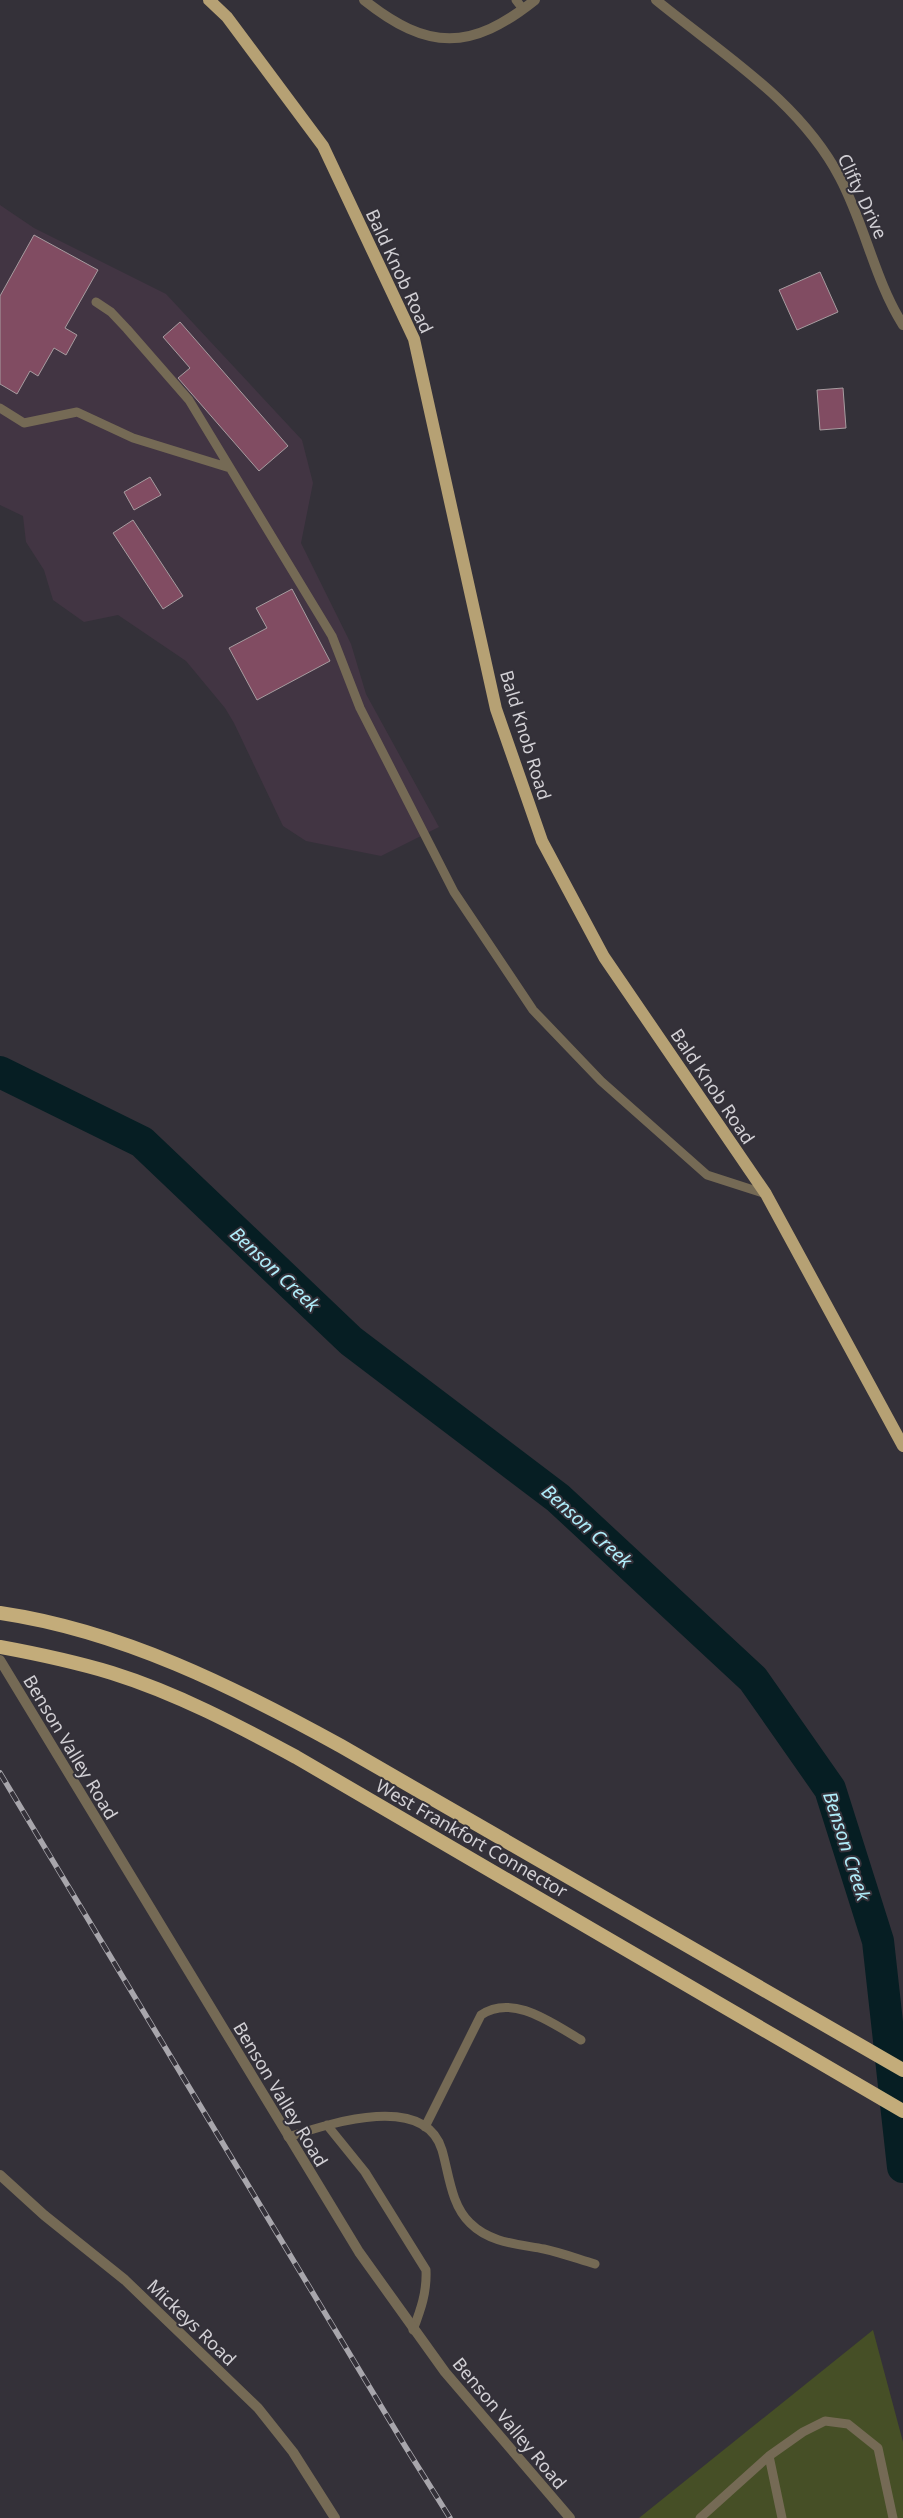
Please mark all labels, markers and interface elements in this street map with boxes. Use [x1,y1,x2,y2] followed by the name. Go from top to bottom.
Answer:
[833,149,893,243] street label: Clifty Drive
[361,205,439,337] street label: Bald Knob Road
[495,667,557,803] street label: Bald Knob Road
[665,1024,761,1148] street label: Bald Knob Road
[225,1221,326,1318] water label: Benson Creek
[536,1478,638,1574] water label: Benson Creek
[18,1670,124,1824] street label: Benson Valley Road
[372,1773,573,1903] street label: West Frankfort Connector
[817,1788,877,1905] water label: Benson Creek
[228,2017,334,2171] street label: Benson Valley Road
[142,2274,242,2370] street label: Mickeys Road
[448,2352,572,2494] street label: Benson Valley Road

